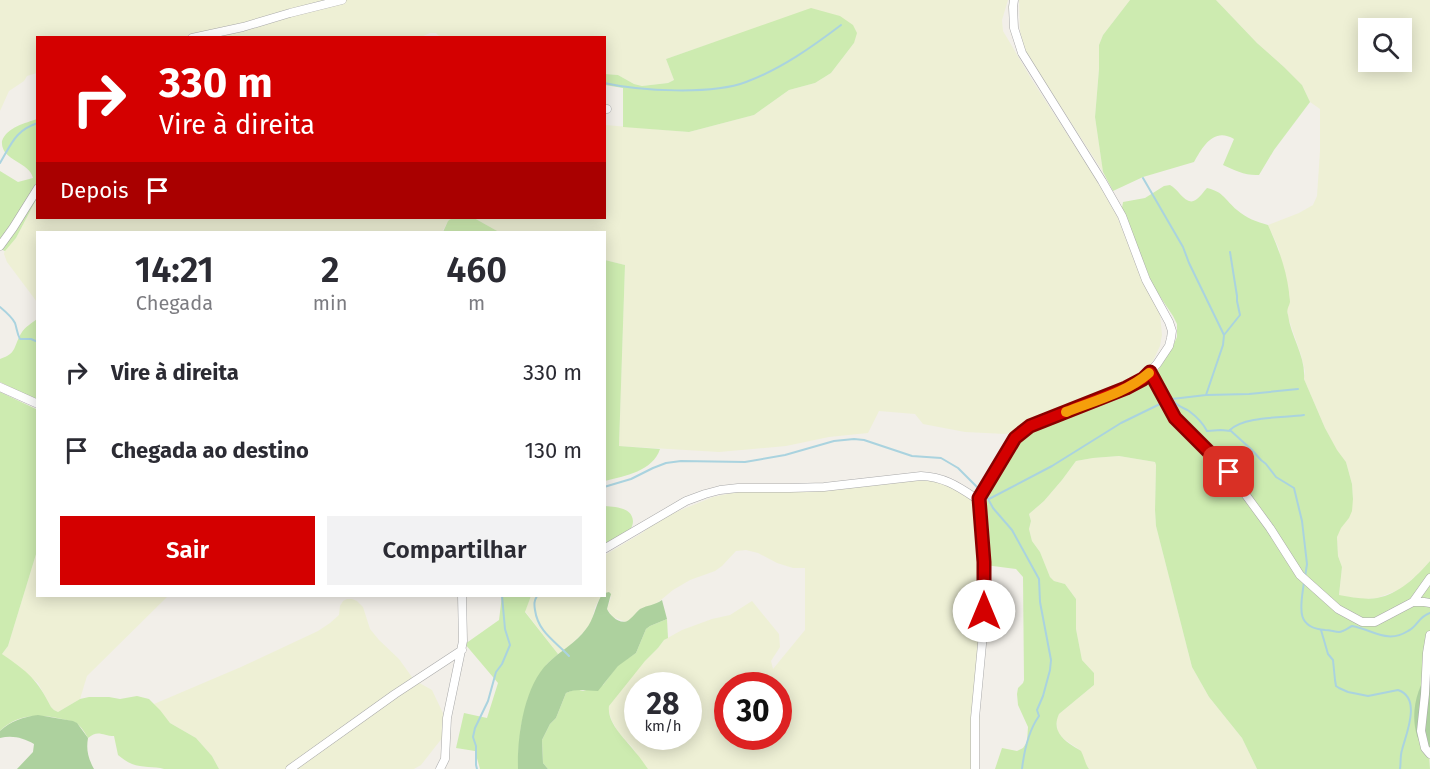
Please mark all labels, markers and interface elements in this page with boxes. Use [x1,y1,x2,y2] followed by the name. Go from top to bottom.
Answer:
[1358,18,1412,72] map controls
[1358,18,1412,72] button: search
[159,58,273,108] text: 330 m
[60,60,138,138] icon: right
[159,109,315,141] text: Vire à direita
[141,174,174,207] icon: arrive
[60,177,129,204] text: Depois
[135,248,214,292] text: 14:21
[321,248,339,292] text: 2
[446,248,507,292] text: 460
[136,291,213,315] text: Chegada
[313,291,347,315] text: min
[468,291,485,315] text: m
[60,356,93,389] icon: right
[111,359,239,386] text: Vire à direita
[523,359,582,386] text: 330 m
[60,434,93,467] icon: arrive
[111,437,309,464] text: Chegada ao destino
[525,437,582,464] text: 130 m
[1203,446,1254,497] pin
[1212,455,1245,488] icon: arrive
[60,516,315,585] button: Sair
[327,516,582,585] button: Compartilhar
[952,579,1016,643] position arrow
[714,672,792,750] speed limit sign: 30
[647,686,679,722] text: 28
[644,717,682,735] text: km/h

